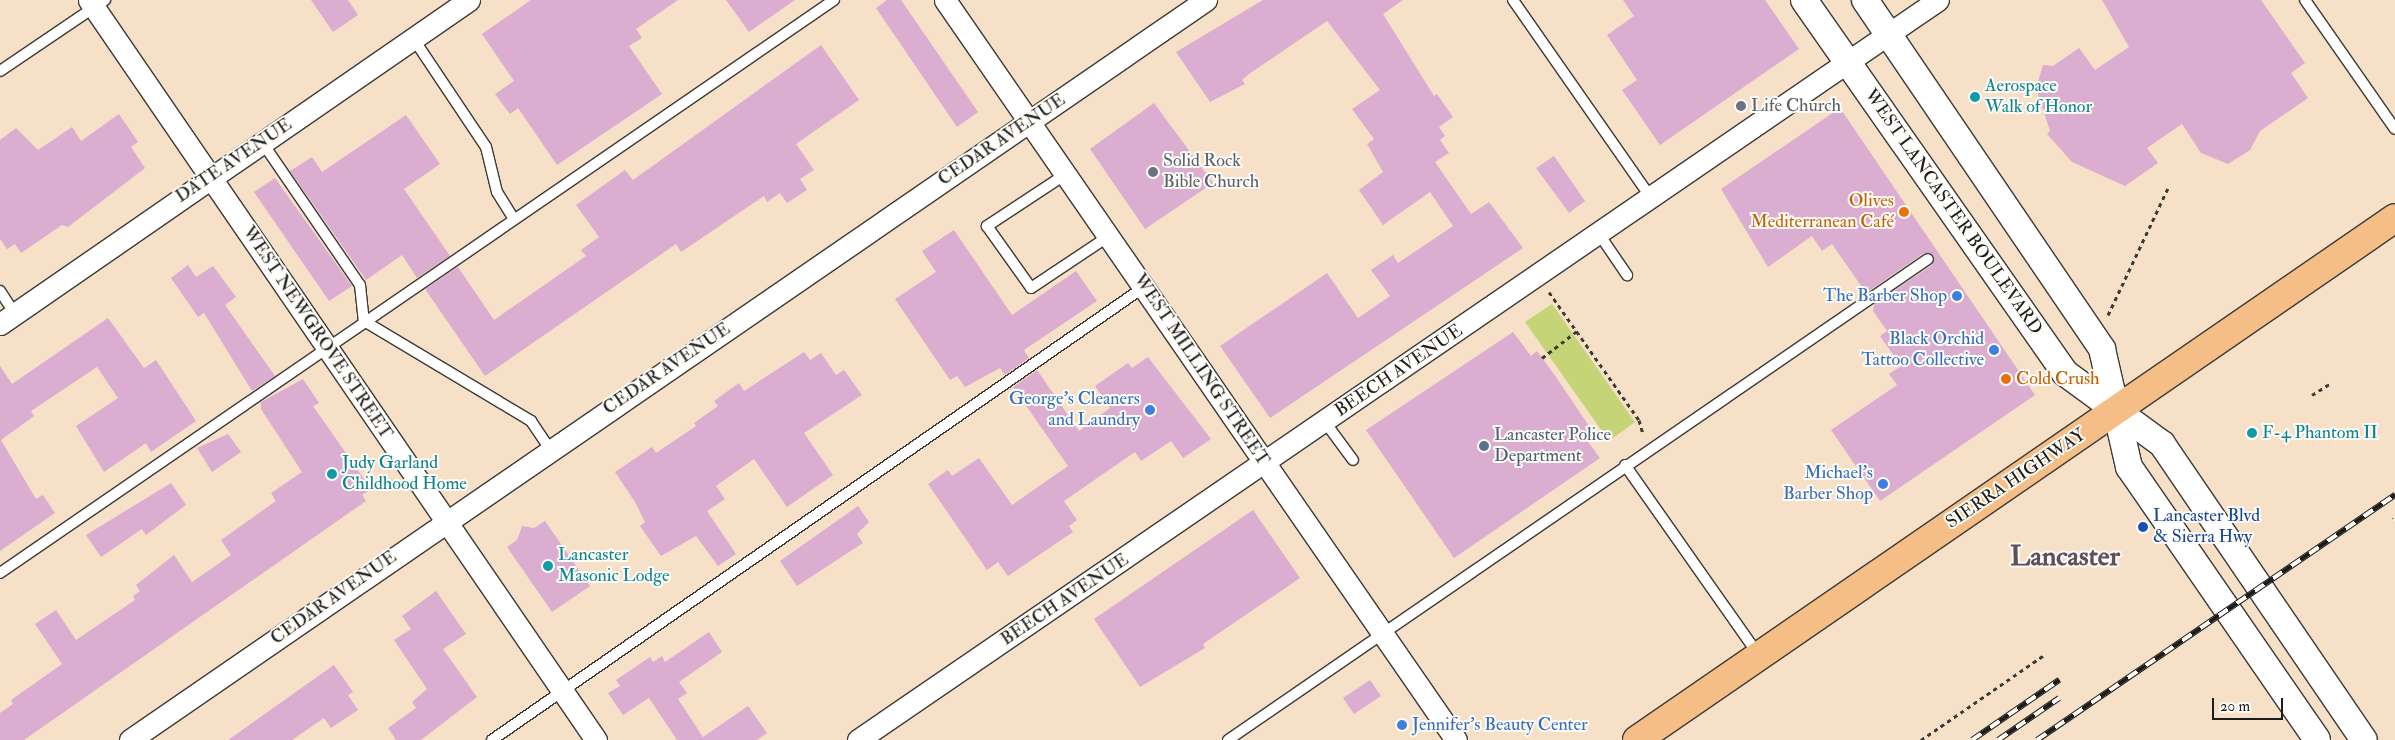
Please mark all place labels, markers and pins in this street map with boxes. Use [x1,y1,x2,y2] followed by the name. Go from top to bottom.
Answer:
[1985,76,2092,118] place label: Aerospace Walk of Honor
[1969,91,1981,103] marker: Aerospace Walk of Honor
[1751,95,1841,117] place label: Life Church
[1735,100,1747,112] marker: Life Church
[1163,151,1259,193] place label: Solid Rock Bible Church
[1147,166,1159,178] marker: Solid Rock Bible Church
[1751,191,1894,233] place label: Olives Mediterranean Café
[1898,206,1910,218] marker: Olives Mediterranean Café
[1823,285,1947,307] place label: The Barber Shop
[1951,290,1963,302] marker: The Barber Shop
[1861,329,1984,372] place label: Black Orchid Tattoo Collective
[1988,344,2000,356] marker: Black Orchid Tattoo Collective
[2016,368,2100,390] place label: Cold Crush
[2000,373,2012,385] marker: Cold Crush
[1009,389,1140,432] place label: George's Cleaners and Laundry
[1144,404,1156,416] marker: George's Cleaners and Laundry
[2262,422,2378,444] place label: F-4 Phantom II
[1494,425,1611,468] place label: Lancaster Police Department
[2246,427,2258,439] marker: F-4 Phantom II
[1478,440,1490,452] marker: Lancaster Police Department
[342,453,467,496] place label: Judy Garland Childhood Home
[1783,463,1873,506] place label: Michael's Barber Shop
[326,468,338,480] marker: Judy Garland Childhood Home
[1877,478,1889,490] marker: Michael's Barber Shop
[2153,506,2260,548] place label: Lancaster Blvd & Sierra Hwy
[2137,521,2149,533] marker: Lancaster Blvd & Sierra Hwy
[558,545,670,588] place label: Lancaster Masonic Lodge
[542,560,554,572] marker: Lancaster Masonic Lodge
[1412,714,1588,736] place label: Jennifer's Beauty Center
[1396,719,1408,731] marker: Jennifer's Beauty Center

